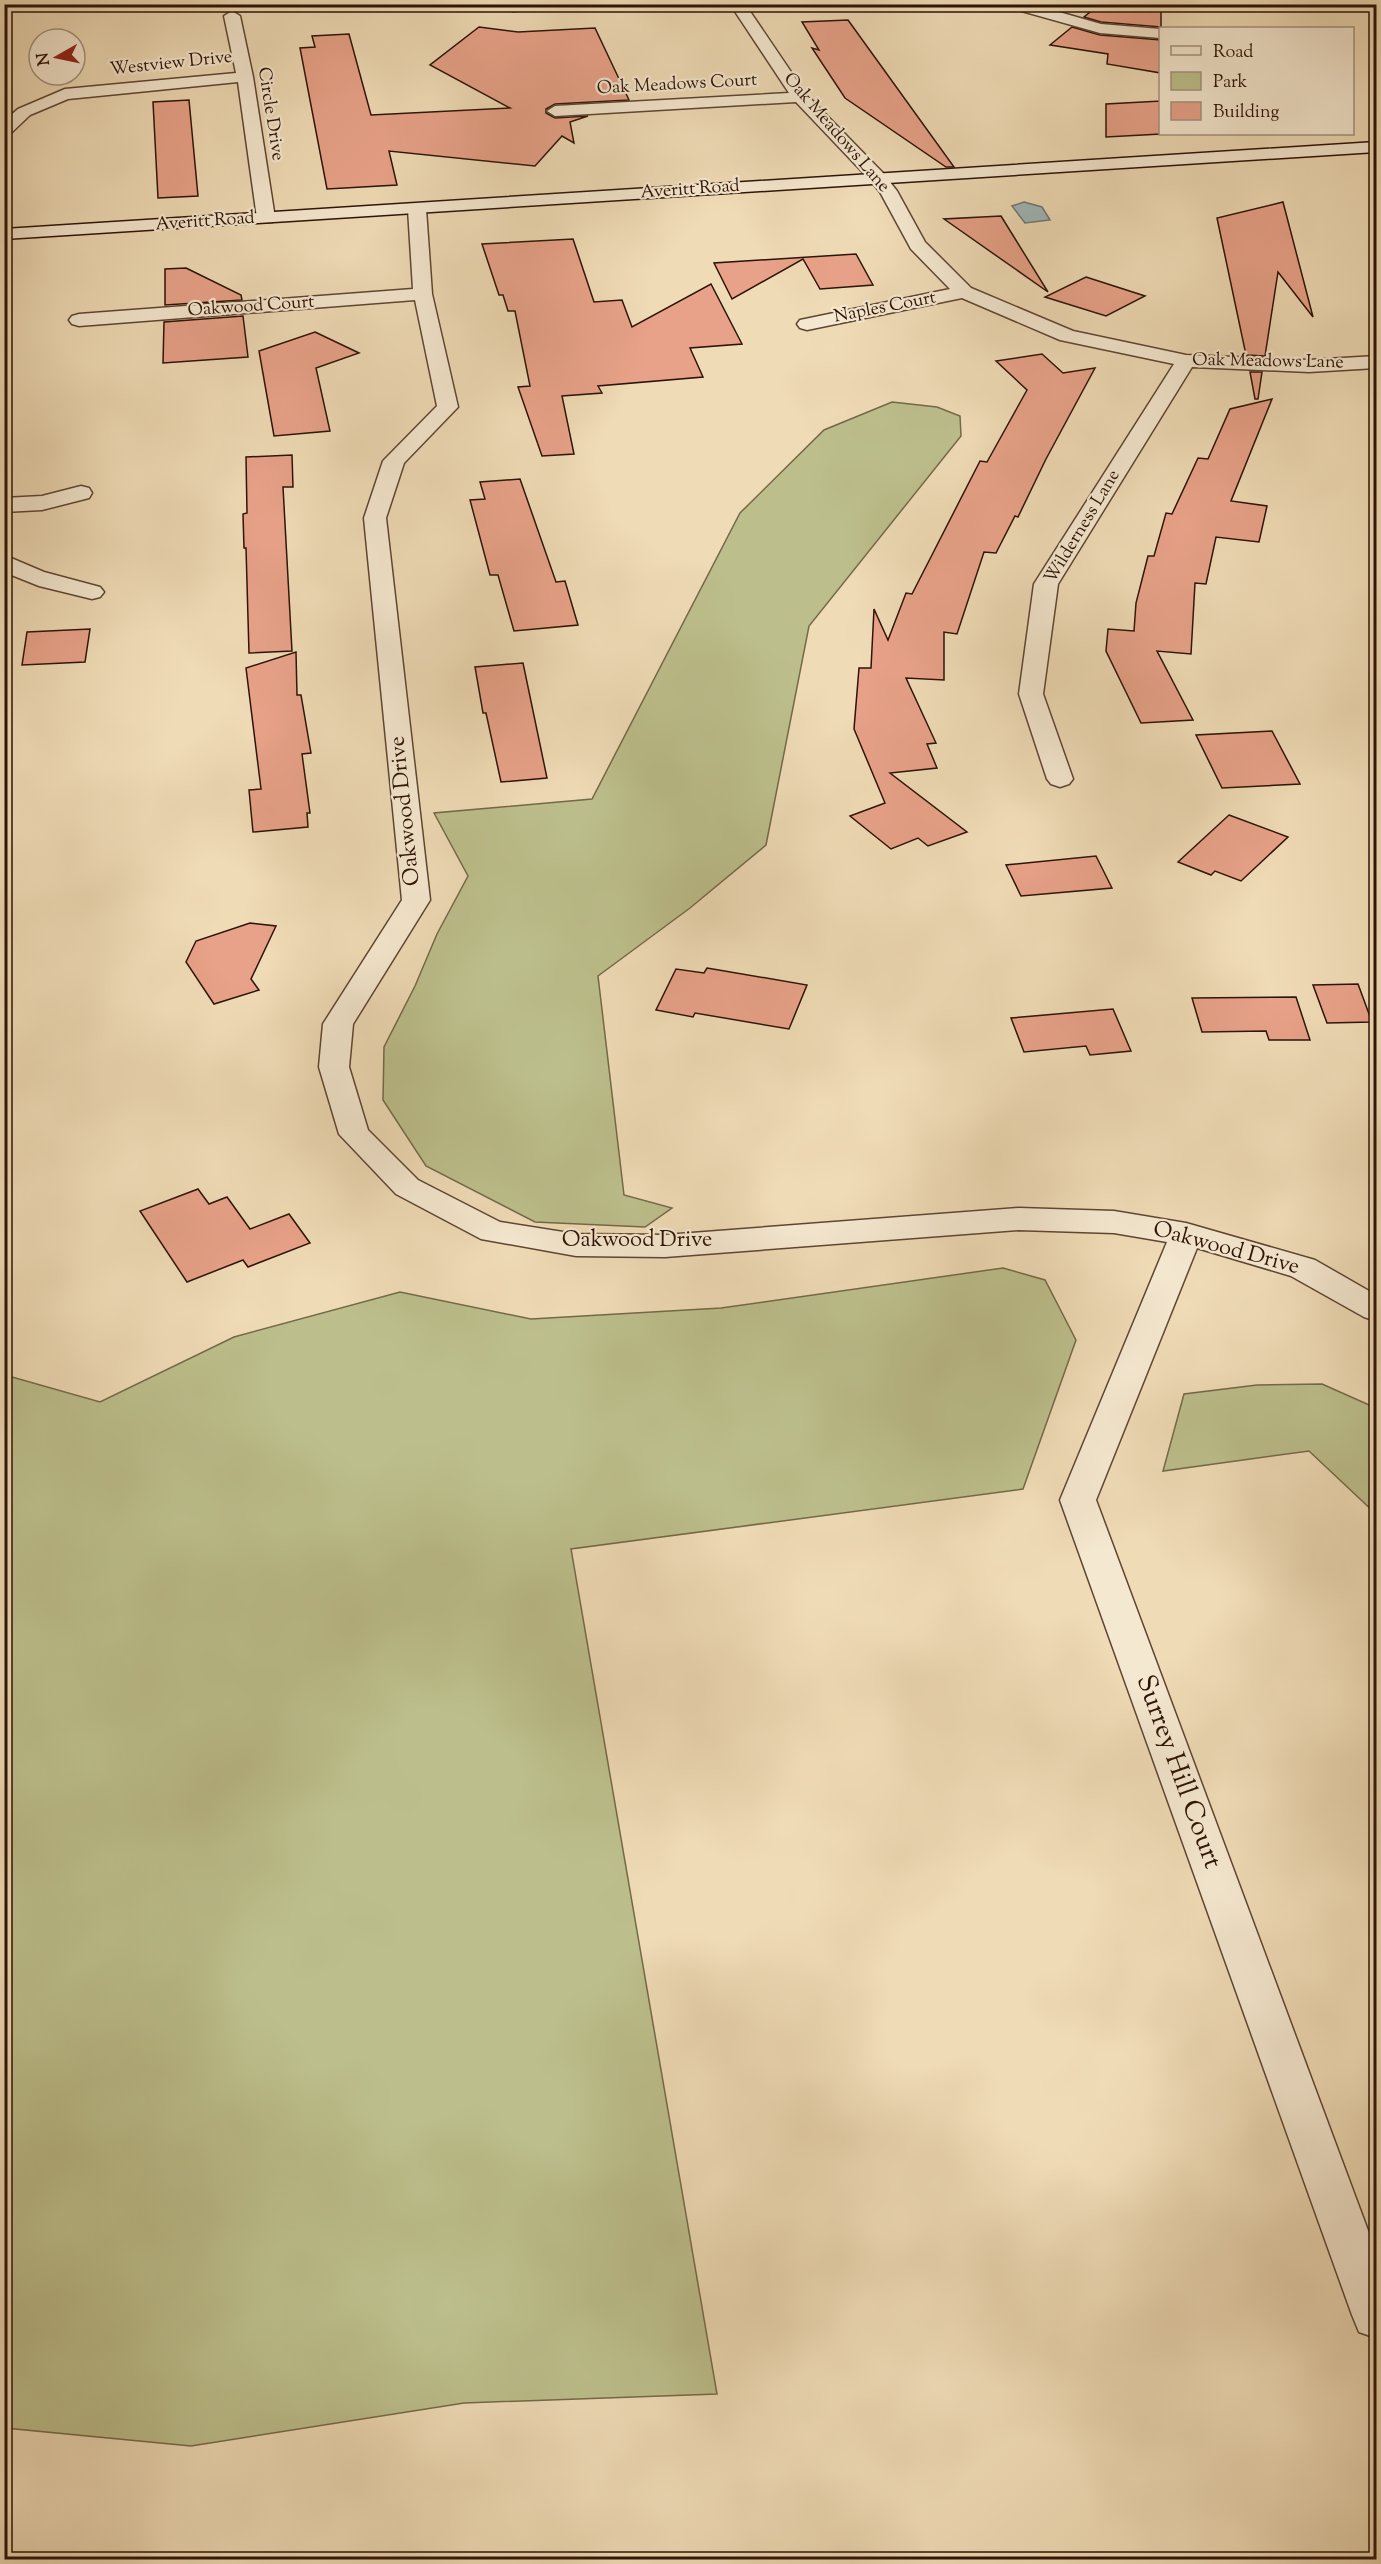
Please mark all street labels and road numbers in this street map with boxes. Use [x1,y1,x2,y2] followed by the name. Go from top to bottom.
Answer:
[108,45,234,83] street label: Westview Drive
[250,65,290,163] street label: Circle Drive
[776,67,896,199] street label: Oak Meadows Lane
[596,68,758,102] street label: Oak Meadows Court
[640,174,740,206] street label: Averitt Road
[155,206,255,238] street label: Averitt Road
[832,285,938,331] street label: Naples Court
[187,290,315,324] street label: Oakwood Court
[1192,348,1344,376] street label: Oak Meadows Lane
[1039,465,1127,589] street label: Wilderness Lane
[382,735,430,887] street label: Oakwood Drive
[1149,1214,1303,1284] street label: Oakwood Drive
[562,1225,712,1257] street label: Oakwood Drive
[1125,1670,1231,1874] street label: Surrey Hill Court

